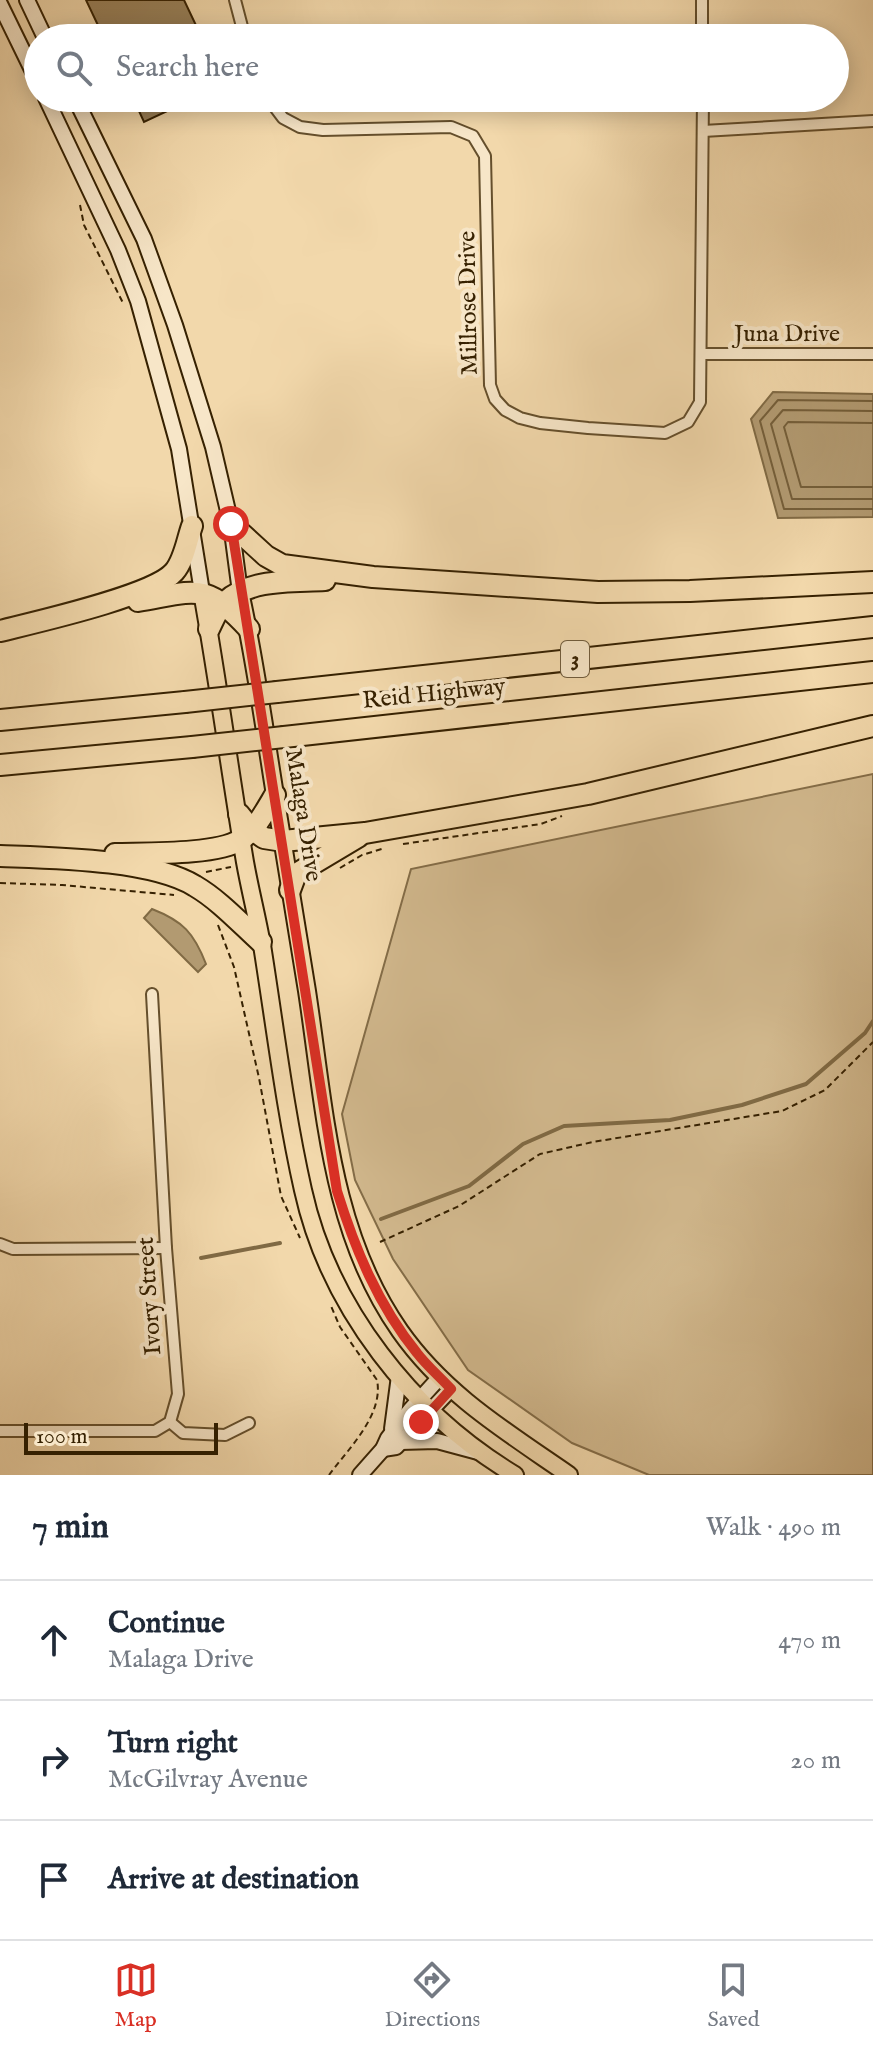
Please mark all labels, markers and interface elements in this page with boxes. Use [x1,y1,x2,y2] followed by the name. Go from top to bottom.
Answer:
[24,24,849,112] search box
[52,46,96,90] icon: search
[116,49,259,87] text: Search here
[452,230,486,376] street label: Millrose Drive
[731,319,840,350] street label: Juna Drive
[213,506,249,542] route start
[561,641,589,677] road number: 3
[361,671,507,717] street label: Reid Highway
[277,746,329,884] street label: Malaga Drive
[130,1236,170,1356] street label: Ivory Street
[403,1404,439,1440] route end
[24,1419,218,1455] scale bar
[36,1423,88,1451] text: 100 m
[32,1506,109,1549] text: 7 min
[706,1511,841,1544] text: Walk · 490 m
[108,1605,225,1643] text: Continue
[32,1618,76,1662] icon: ahead
[778,1624,841,1657] text: 470 m
[108,1643,254,1676] text: Malaga Drive
[108,1725,238,1763] text: Turn right
[32,1738,76,1782] icon: right
[790,1744,841,1777] text: 20 m
[108,1763,308,1796] text: McGilvray Avenue
[32,1858,76,1902] icon: arrive
[108,1861,359,1899] text: Arrive at destination
[114,1958,158,2034] tab: Map
[385,1958,480,2034] tab: Directions
[707,1958,759,2034] tab: Saved

